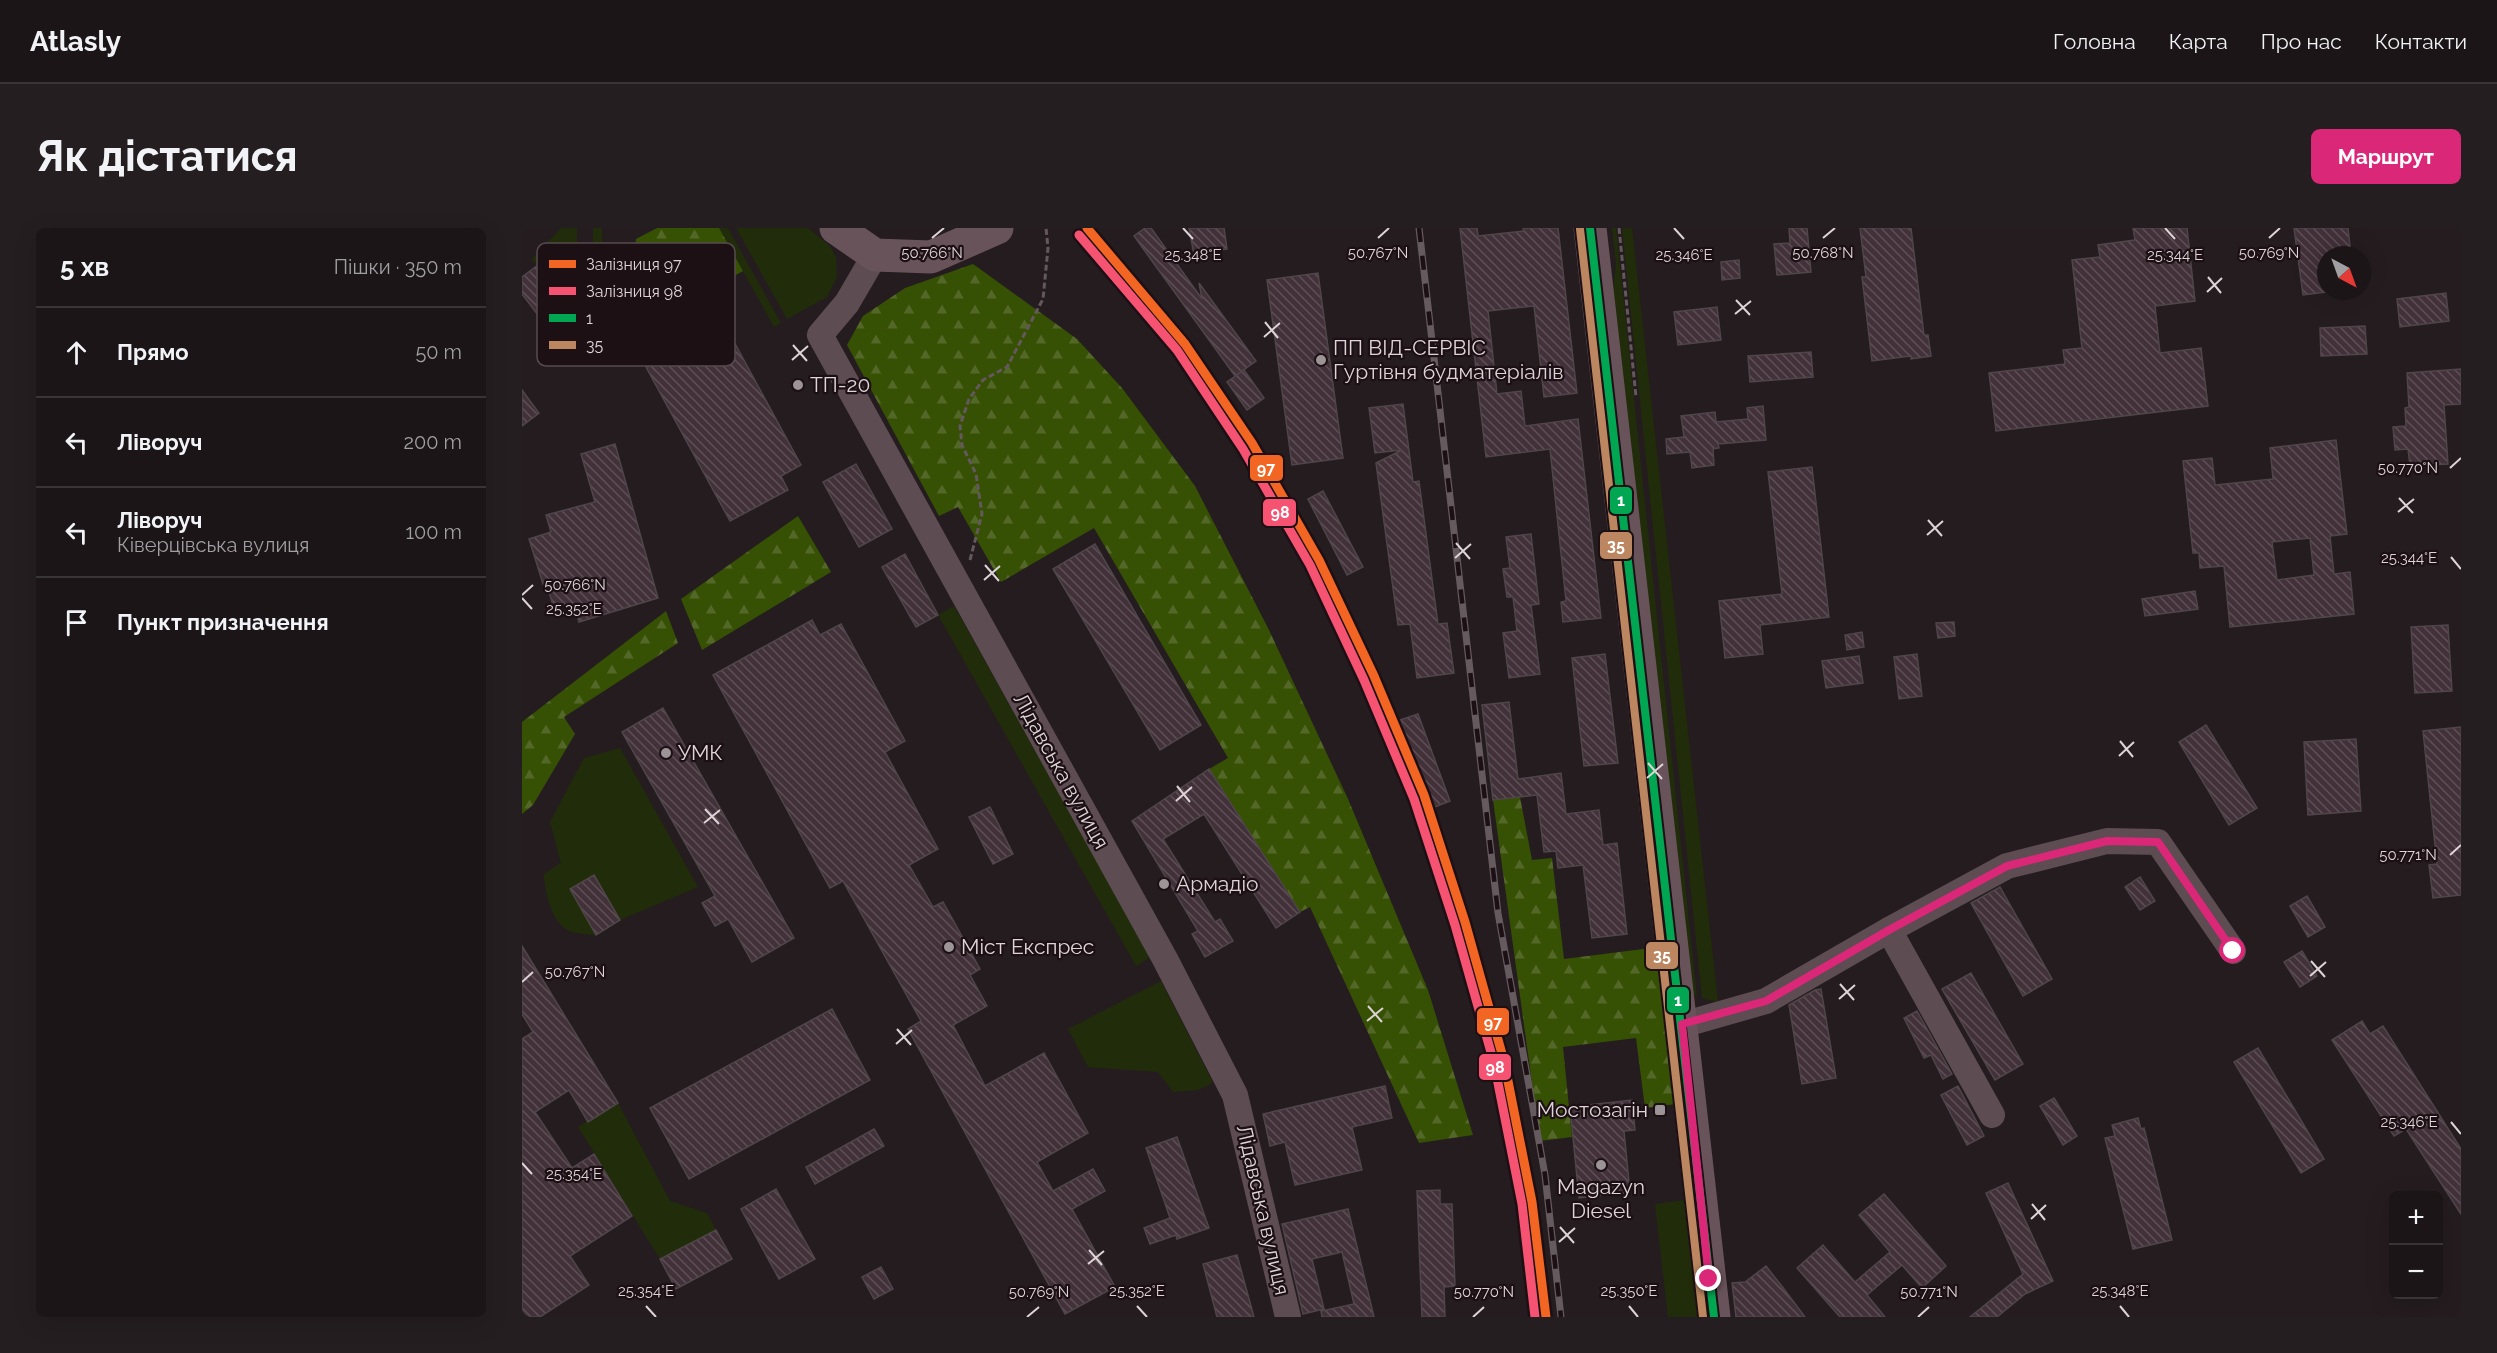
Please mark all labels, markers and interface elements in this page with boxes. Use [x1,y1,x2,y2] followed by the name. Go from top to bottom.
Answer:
[30,25,121,58] text: Atlasly
[2053,29,2136,54] text: Головна
[2169,29,2228,54] text: Карта
[2261,29,2342,54] text: Про нас
[2375,29,2467,54] text: Контакти
[2311,129,2461,184] button: Маршрут
[36,132,298,181] text: Як дістатися
[537,243,735,366] legend
[901,244,963,262] text: 50.766°N
[1348,244,1408,262] text: 50.767°N
[1792,244,1854,262] text: 50.768°N
[2239,244,2299,262] text: 50.769°N
[1164,246,1222,264] text: 25.348°E
[1655,246,1713,264] text: 25.346°E
[2147,246,2203,264] text: 25.344°E
[2317,246,2371,300] north arrow
[60,252,109,282] text: 5 хв
[334,255,462,279] text: Пішки · 350 m
[586,255,682,274] text: Залізниця 97
[586,282,683,301] text: Залізниця 98
[586,309,593,328] text: 1
[1333,335,1564,384] place label: ПП ВІД-СЕРВІС Гуртівня будматеріалів
[60,336,93,369] icon: ahead
[586,336,604,355] text: 35
[117,339,189,365] text: Прямо
[415,340,462,364] text: 50 m
[1314,353,1328,367] marker: ПП ВІД-СЕРВІС Гуртівня будматеріалів
[810,372,870,397] place label: ТП-20
[791,378,805,392] marker: ТП-20
[60,426,93,459] icon: left
[117,429,202,455] text: Ліворуч
[404,430,462,454] text: 200 m
[1249,454,1284,482] line badge: 97
[1257,459,1275,478] text: 97
[2378,459,2438,477] text: 50.770°N
[1609,486,1633,515] line badge: 1
[1617,491,1625,510] text: 1
[1262,498,1297,527] line badge: 98
[1270,503,1290,522] text: 98
[117,507,202,533] text: Ліворуч
[60,516,93,549] icon: left
[405,520,462,544] text: 100 m
[1599,531,1633,560] line badge: 35
[117,533,309,557] text: Ківерцівська вулиця
[1607,536,1625,555] text: 35
[2381,549,2437,567] text: 25.344°E
[544,576,606,594] text: 50.766°N
[546,600,602,618] text: 25.352°E
[60,606,93,639] icon: arrive
[117,609,329,635] text: Пункт призначення
[1008,688,1115,853] street label: Лідавська вулиця
[678,740,723,765] place label: УМК
[659,746,673,760] marker: УМК
[2379,846,2437,864] text: 50.771°N
[1176,871,1259,896] place label: Армадіо
[1157,877,1171,891] marker: Армадіо
[961,934,1094,959] place label: Міст Експрес
[2219,937,2245,963] route start
[942,940,956,954] marker: Міст Експрес
[1645,941,1679,970] line badge: 35
[1653,946,1671,965] text: 35
[545,963,605,981] text: 50.767°N
[1666,986,1690,1014] line badge: 1
[1674,991,1682,1010] text: 1
[1476,1007,1510,1036] line badge: 97
[1484,1013,1502,1032] text: 97
[1478,1053,1512,1081] line badge: 98
[1485,1058,1505,1077] text: 98
[1537,1097,1648,1122] place label: Мостозагін
[1653,1103,1667,1117] marker: Мостозагін
[2380,1113,2438,1131] text: 25.346°E
[1232,1122,1295,1298] street label: Лідавська вулиця
[1594,1158,1608,1172] marker: Magazyn Diesel
[546,1165,602,1183] text: 25.354°E
[1557,1174,1645,1223] place label: Magazyn Diesel
[2389,1191,2443,1299] map controls
[2389,1191,2443,1245] button: +
[2389,1245,2443,1299] button: −
[1695,1265,1721,1291] route end
[618,1282,674,1300] text: 25.354°E
[1109,1282,1165,1300] text: 25.352°E
[1600,1282,1658,1300] text: 25.350°E
[2091,1282,2149,1300] text: 25.348°E
[1009,1283,1069,1301] text: 50.769°N
[1454,1283,1514,1301] text: 50.770°N
[1900,1283,1958,1301] text: 50.771°N

